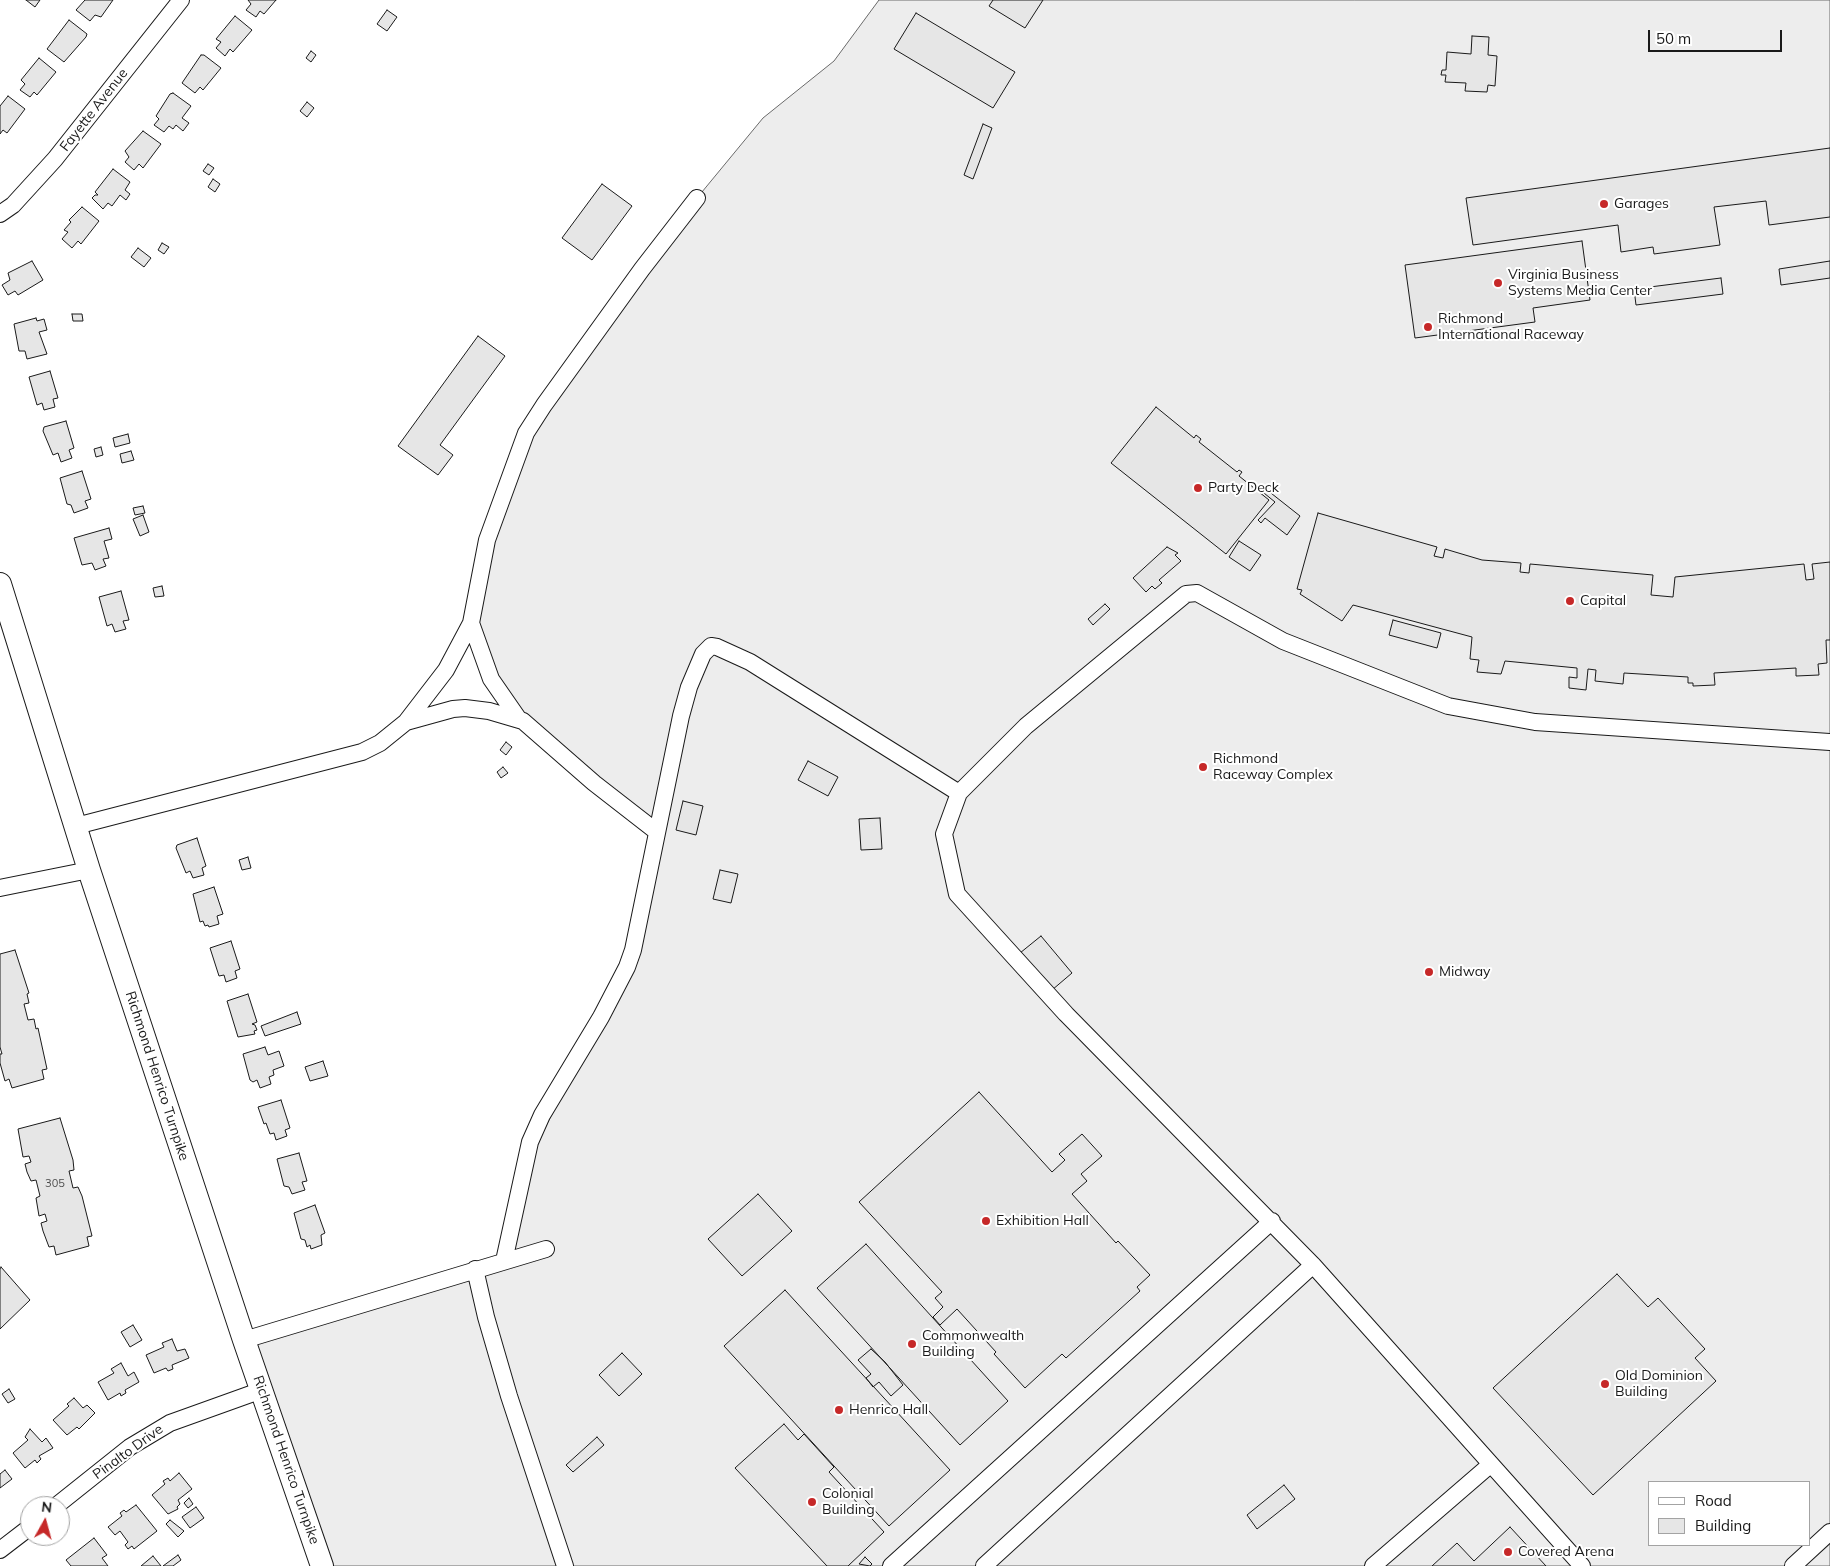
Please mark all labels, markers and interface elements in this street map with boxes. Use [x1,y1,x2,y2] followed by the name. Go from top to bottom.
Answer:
[1650,20,1784,52] scale bar
[1656,29,1691,48] text: 50 m
[56,65,132,155] street label: Fayette Avenue
[1614,196,1669,212] place label: Garages
[1598,198,1610,210] marker: Garages
[1508,267,1652,300] place label: Virginia Business Systems Media Center
[1492,277,1504,289] marker: Virginia Business Systems Media Center
[1438,311,1584,344] place label: Richmond International Raceway
[1422,321,1434,333] marker: Richmond International Raceway
[1208,480,1279,496] place label: Party Deck
[1192,482,1204,494] marker: Party Deck
[1580,593,1626,609] place label: Capital
[1564,595,1576,607] marker: Capital
[1213,751,1333,784] place label: Richmond Raceway Complex
[1197,761,1209,773] marker: Richmond Raceway Complex
[1439,964,1491,980] place label: Midway
[1423,966,1435,978] marker: Midway
[122,989,192,1163] street label: Richmond Henrico Turnpike
[45,1177,65,1191] house number: 305
[996,1213,1089,1229] place label: Exhibition Hall
[980,1215,992,1227] marker: Exhibition Hall
[922,1328,1024,1360] place label: Commonwealth Building
[906,1338,918,1350] marker: Commonwealth Building
[1615,1368,1703,1400] place label: Old Dominion Building
[249,1373,323,1547] street label: Richmond Henrico Turnpike
[1599,1378,1611,1390] marker: Old Dominion Building
[849,1402,928,1418] place label: Henrico Hall
[833,1404,845,1416] marker: Henrico Hall
[90,1421,166,1483] street label: Pinalto Drive
[1648,1481,1810,1546] legend
[822,1486,875,1518] place label: Colonial Building
[1695,1491,1732,1510] text: Road
[20,1496,70,1546] north arrow
[806,1496,818,1508] marker: Colonial Building
[40,1498,53,1517] text: N
[1695,1516,1751,1535] text: Building
[1518,1544,1614,1560] place label: Covered Arena
[1502,1546,1514,1558] marker: Covered Arena

